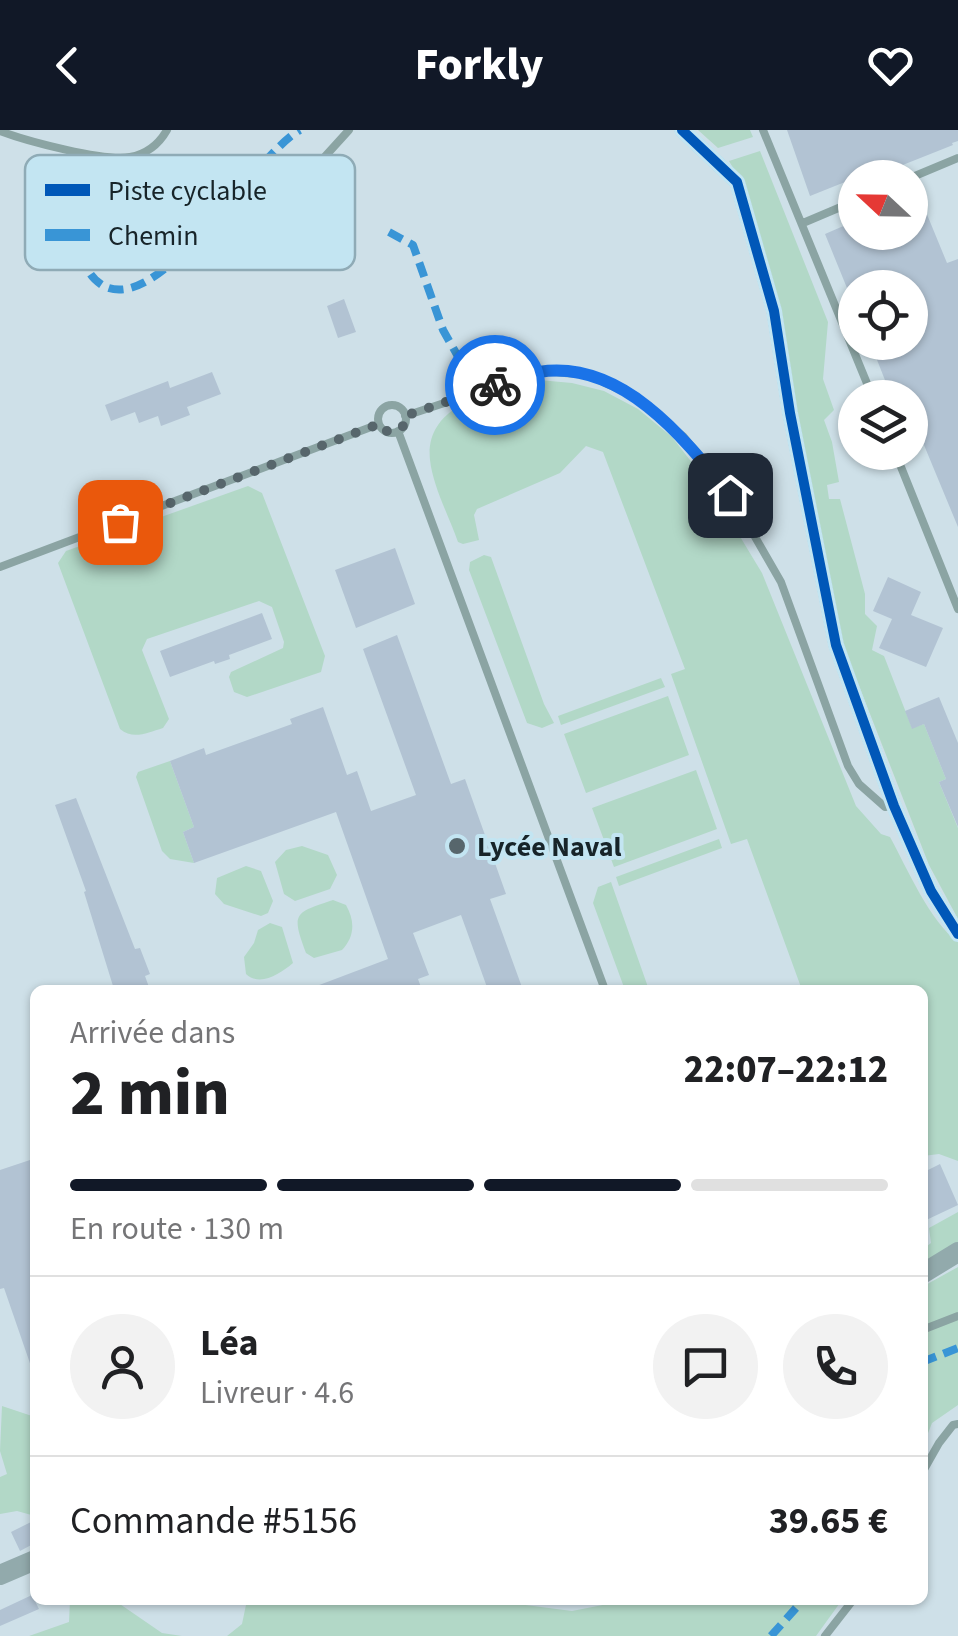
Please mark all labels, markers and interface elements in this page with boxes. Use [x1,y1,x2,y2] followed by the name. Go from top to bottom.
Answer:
[415,33,543,97] text: Forkly
[40,38,95,93] icon: back
[863,38,918,93] icon: heart
[25,155,355,270] legend
[838,160,928,250] north arrow
[838,160,928,470] map controls
[108,171,267,211] text: Piste cyclable
[108,216,199,256] text: Chemin
[838,270,928,360] button: locate
[445,335,545,435] courier
[468,358,523,413] icon: bike
[838,380,928,470] button: layers
[688,453,773,538] pin
[703,468,758,523] icon: home
[78,480,163,565] pin
[93,495,148,550] icon: bag
[477,827,622,867] place label: Lycée Naval
[446,835,468,857] marker: Lycée Naval
[70,1010,235,1056] text: Arrivée dans
[684,1043,888,1097] text: 22:07–22:12
[70,1047,230,1140] text: 2 min
[70,1206,284,1252] text: En route · 130 m
[70,1314,175,1419] button: person
[653,1314,758,1419] button: chat
[783,1314,888,1419] button: phone
[200,1316,258,1370] text: Léa
[200,1370,354,1416] text: Livreur · 4.6
[70,1494,357,1548] text: Commande #5156
[769,1494,888,1548] text: 39.65 €

